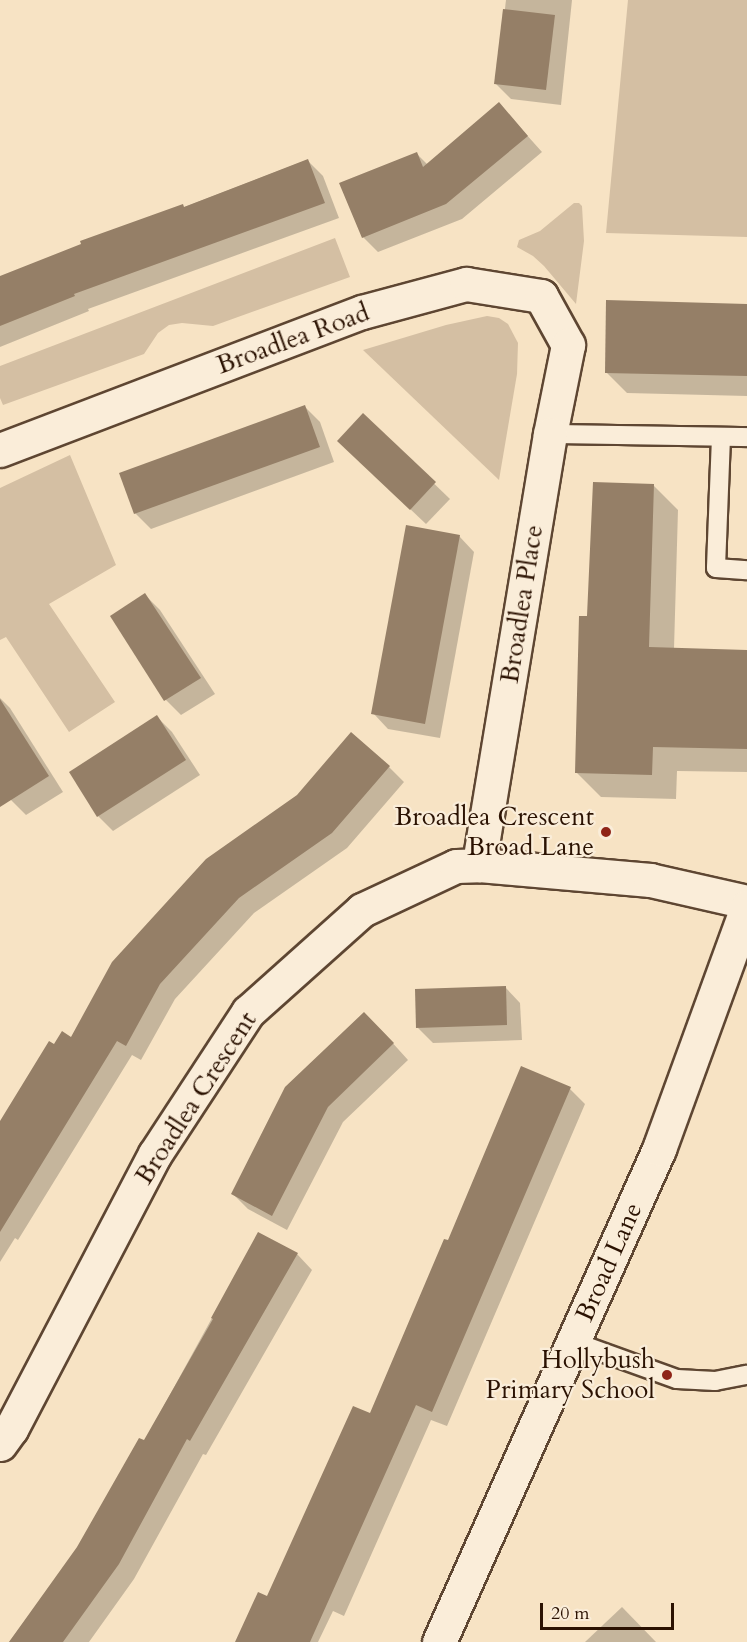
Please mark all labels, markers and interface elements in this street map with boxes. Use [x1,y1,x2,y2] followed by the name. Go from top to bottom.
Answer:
[212,297,374,381] street label: Broadlea Road
[494,523,550,685] street label: Broadlea Place
[395,801,594,862] place label: Broadlea Crescent Broad Lane
[599,825,613,839] marker: Broadlea Crescent Broad Lane
[129,1006,263,1190] street label: Broadlea Crescent
[569,1198,649,1326] street label: Broad Lane
[486,1344,655,1406] place label: Hollybush Primary School
[660,1368,674,1382] marker: Hollybush Primary School
[543,1591,676,1629] scale bar
[551,1601,590,1626] text: 20 m

